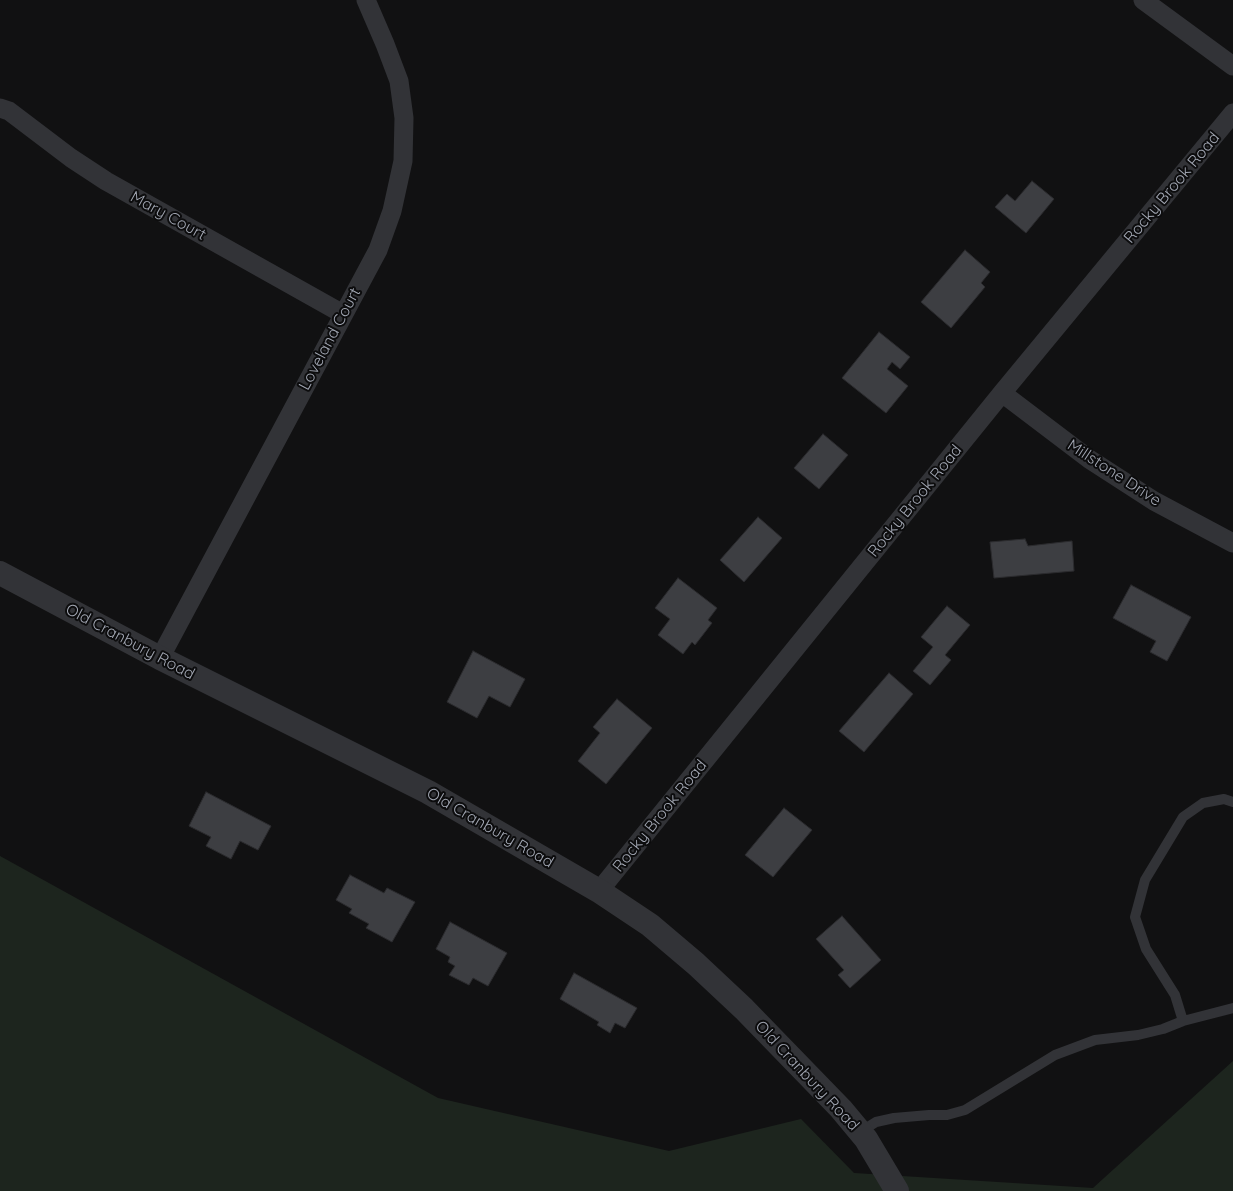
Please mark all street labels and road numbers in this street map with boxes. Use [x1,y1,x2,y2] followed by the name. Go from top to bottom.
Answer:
[1120,129,1224,247] street label: Rocky Brook Road
[127,187,209,245] street label: Mary Court
[295,285,365,393] street label: Loveland Court
[1064,436,1164,510] street label: Millstone Drive
[864,441,966,561] street label: Rocky Brook Road
[62,600,198,684] street label: Old Cranbury Road
[609,756,711,876] street label: Rocky Brook Road
[423,784,557,872] street label: Old Cranbury Road
[751,1017,863,1135] street label: Old Cranbury Road

